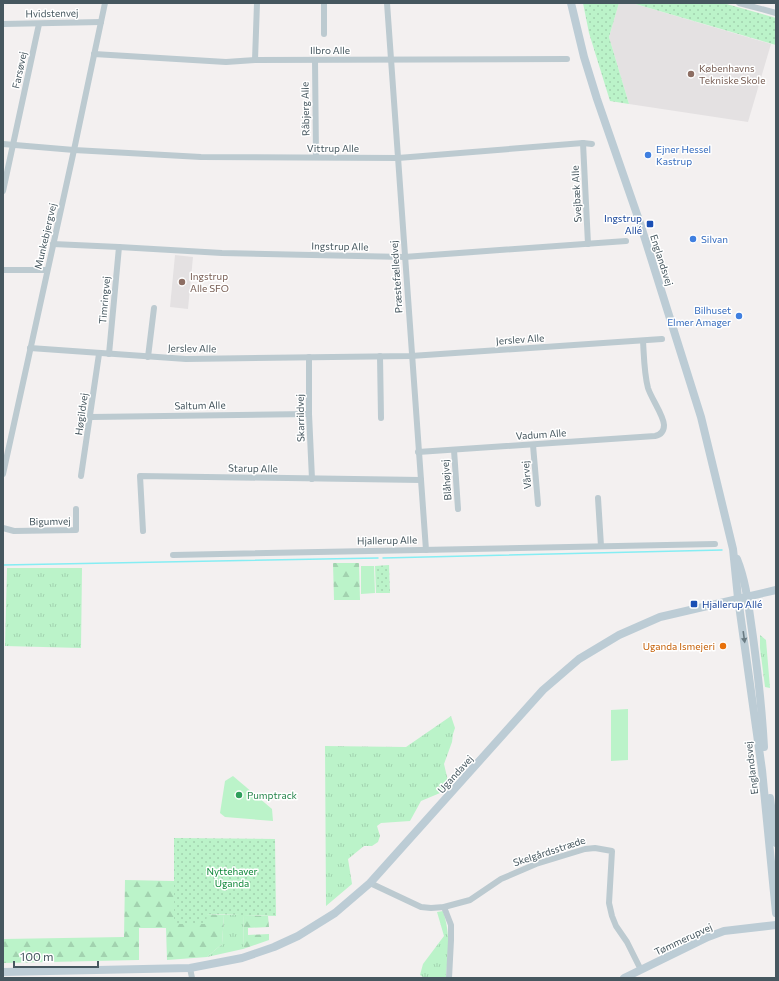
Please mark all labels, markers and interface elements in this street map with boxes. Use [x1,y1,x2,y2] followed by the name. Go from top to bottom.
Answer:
[25,7,79,19] street label: Hvidstenvej
[310,44,350,56] street label: Ilbro Alle
[9,50,29,90] street label: Farsøvej
[699,62,765,86] place label: Københavns Tekniske Skole
[686,69,696,79] marker: Københavns Tekniske Skole
[299,82,311,136] street label: Råbjerg Alle
[307,142,359,154] street label: Vittrup Alle
[656,143,711,167] place label: Ejner Hessel Kastrup
[643,150,653,160] marker: Ejner Hessel Kastrup
[569,165,583,223] street label: Svejbæk Alle
[32,202,58,270] street label: Munkebjergvej
[604,212,642,236] place label: Ingstrup Allé
[645,219,655,229] marker: Ingstrup Allé
[648,233,676,287] street label: Englandsvej
[701,233,728,245] place label: Silvan
[688,234,698,244] marker: Silvan
[311,240,369,252] street label: Ingstrup Alle
[387,240,405,314] street label: Præstefælledvej
[190,270,229,294] place label: Ingstrup Alle SFO
[96,275,112,325] street label: Timringvej
[177,277,187,287] marker: Ingstrup Alle SFO
[667,304,731,328] place label: Bilhuset Elmer Amager
[734,311,744,321] marker: Bilhuset Elmer Amager
[495,331,545,347] street label: Jerslev Alle
[168,342,216,354] street label: Jerslev Alle
[72,392,90,436] street label: Høgildvej
[294,394,306,442] street label: Skarrildvej
[174,399,226,411] street label: Saltum Alle
[515,426,567,442] street label: Vadum Alle
[439,459,453,501] street label: Blåhøjvej
[519,460,533,490] street label: Vårvej
[228,462,278,474] street label: Starup Alle
[29,515,71,527] street label: Bigumvej
[357,533,417,547] street label: Hjallerup Alle
[702,598,762,610] place label: Hjallerup Allé
[689,599,699,609] marker: Hjallerup Allé
[741,631,747,643] one-way arrow
[643,640,715,652] place label: Uganda Ismejeri
[718,641,728,651] marker: Uganda Ismejeri
[742,741,760,795] street label: Englandsvej
[435,752,475,796] street label: Ugandavej
[247,789,298,801] place label: Pumptrack
[234,790,244,800] marker: Pumptrack
[511,834,587,868] street label: Skelgårdsstræde
[206,865,258,889] park label: Nyttehaver Uganda
[652,920,714,958] street label: Tømmerupvej
[14,943,98,969] scale bar
[20,949,54,963] text: 100 m

